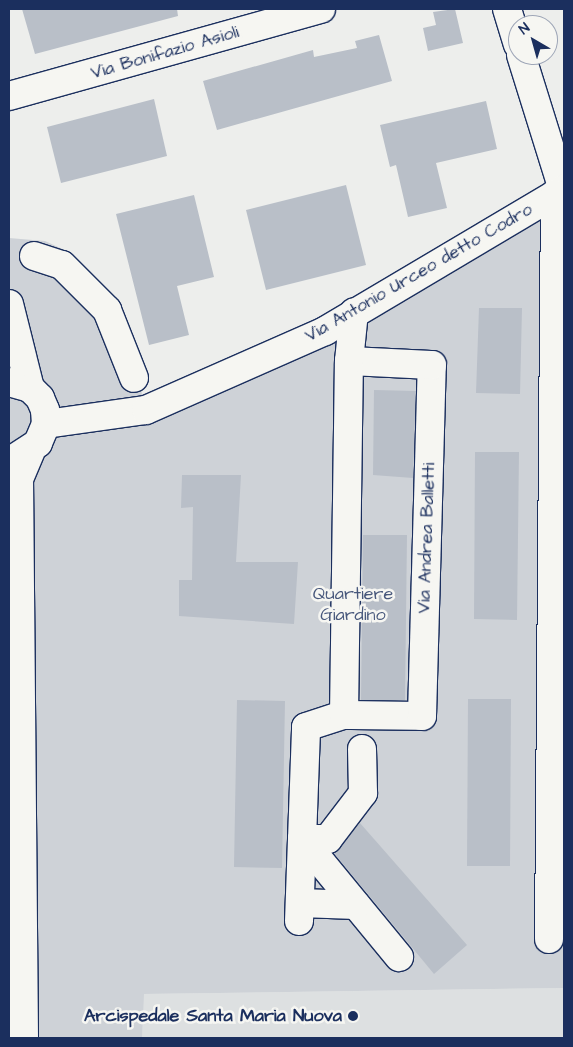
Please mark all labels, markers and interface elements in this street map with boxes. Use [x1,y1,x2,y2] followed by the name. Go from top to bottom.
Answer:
[508,15,558,65] north arrow
[515,18,534,40] text: N
[89,22,241,84] street label: Via Bonifazio Asioli
[302,199,536,347] street label: Via Antonio Urceo detto Codro
[414,462,440,614] street label: Via Andrea Balletti
[313,584,393,626] park label: Quartiere Giardino
[84,1005,342,1027] place label: Arcispedale Santa Maria Nuova
[346,1009,360,1023] marker: Arcispedale Santa Maria Nuova

